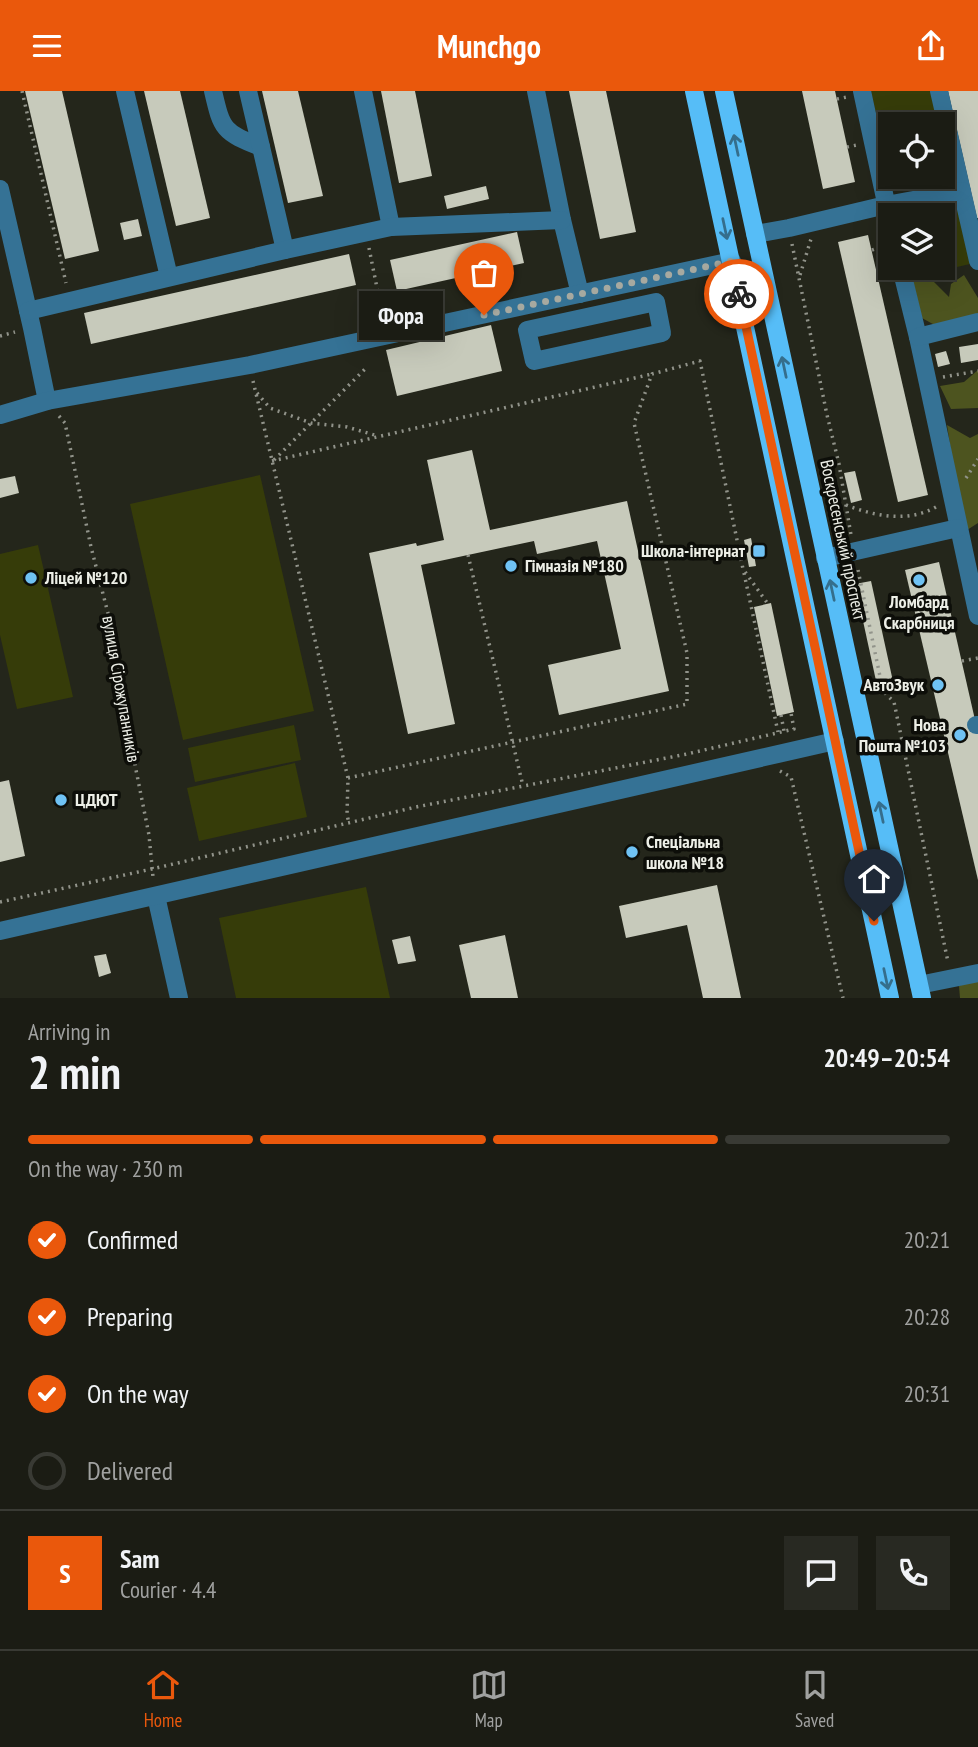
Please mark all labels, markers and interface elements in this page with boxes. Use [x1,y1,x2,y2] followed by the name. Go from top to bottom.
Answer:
[437,25,541,67] text: Munchgo
[28,27,66,65] icon: menu
[912,27,950,65] icon: share
[878,112,955,280] map controls
[878,112,955,189] button: locate
[728,134,742,157] one-way arrow
[878,203,955,280] button: layers
[718,217,732,240] one-way arrow
[454,243,514,315] pin
[465,254,503,292] icon: bag
[704,259,774,329] courier
[720,275,758,313] icon: bike
[358,291,442,339] callout: Фора
[378,301,424,330] text: Фора
[777,356,791,379] one-way arrow
[815,458,872,622] street label: Воскресенський проспект
[641,539,746,562] place label: Школа-інтернат
[751,543,767,559] marker: Школа-інтернат
[525,554,624,577] place label: Гімназія №180
[503,558,519,574] marker: Гімназія №180
[44,566,127,589] place label: Ліцей №120
[23,570,39,586] marker: Ліцей №120
[911,572,927,588] marker: Ломбард Скарбниця
[825,579,838,602] one-way arrow
[883,590,955,634] place label: Ломбард Скарбниця
[97,614,146,764] street label: вулиця Сірожупанників
[862,673,925,696] place label: АвтоЗвук
[930,677,946,693] marker: АвтоЗвук
[859,713,946,757] place label: Нова Пошта №103
[952,727,968,743] marker: Нова Пошта №103
[75,788,118,811] place label: ЦДЮТ
[53,792,69,808] marker: ЦДЮТ
[874,801,887,824] one-way arrow
[646,830,724,874] place label: Спеціальна школа №18
[624,844,640,860] marker: Спеціальна школа №18
[844,849,904,921] pin
[855,860,893,898] icon: home
[880,967,893,990] one-way arrow
[28,1017,110,1046] text: Arriving in
[823,1041,950,1074] text: 20:49–20:54
[28,1042,121,1102] text: 2 min
[28,1154,183,1183] text: On the way · 230 m
[28,1221,66,1259] icon: check
[87,1223,178,1256] text: Confirmed
[904,1225,950,1254] text: 20:21
[28,1298,66,1336] icon: check
[87,1300,173,1333] text: Preparing
[904,1302,950,1331] text: 20:28
[28,1375,66,1413] icon: check
[87,1377,189,1410] text: On the way
[904,1379,950,1408] text: 20:31
[87,1454,173,1487] text: Delivered
[784,1536,858,1610] button: chat
[876,1536,950,1610] button: phone
[120,1542,159,1575] text: Sam
[59,1557,71,1590] text: S
[120,1575,216,1604] text: Courier · 4.4
[144,1666,182,1732] tab: Home
[470,1666,508,1732] tab: Map
[795,1666,834,1732] tab: Saved

